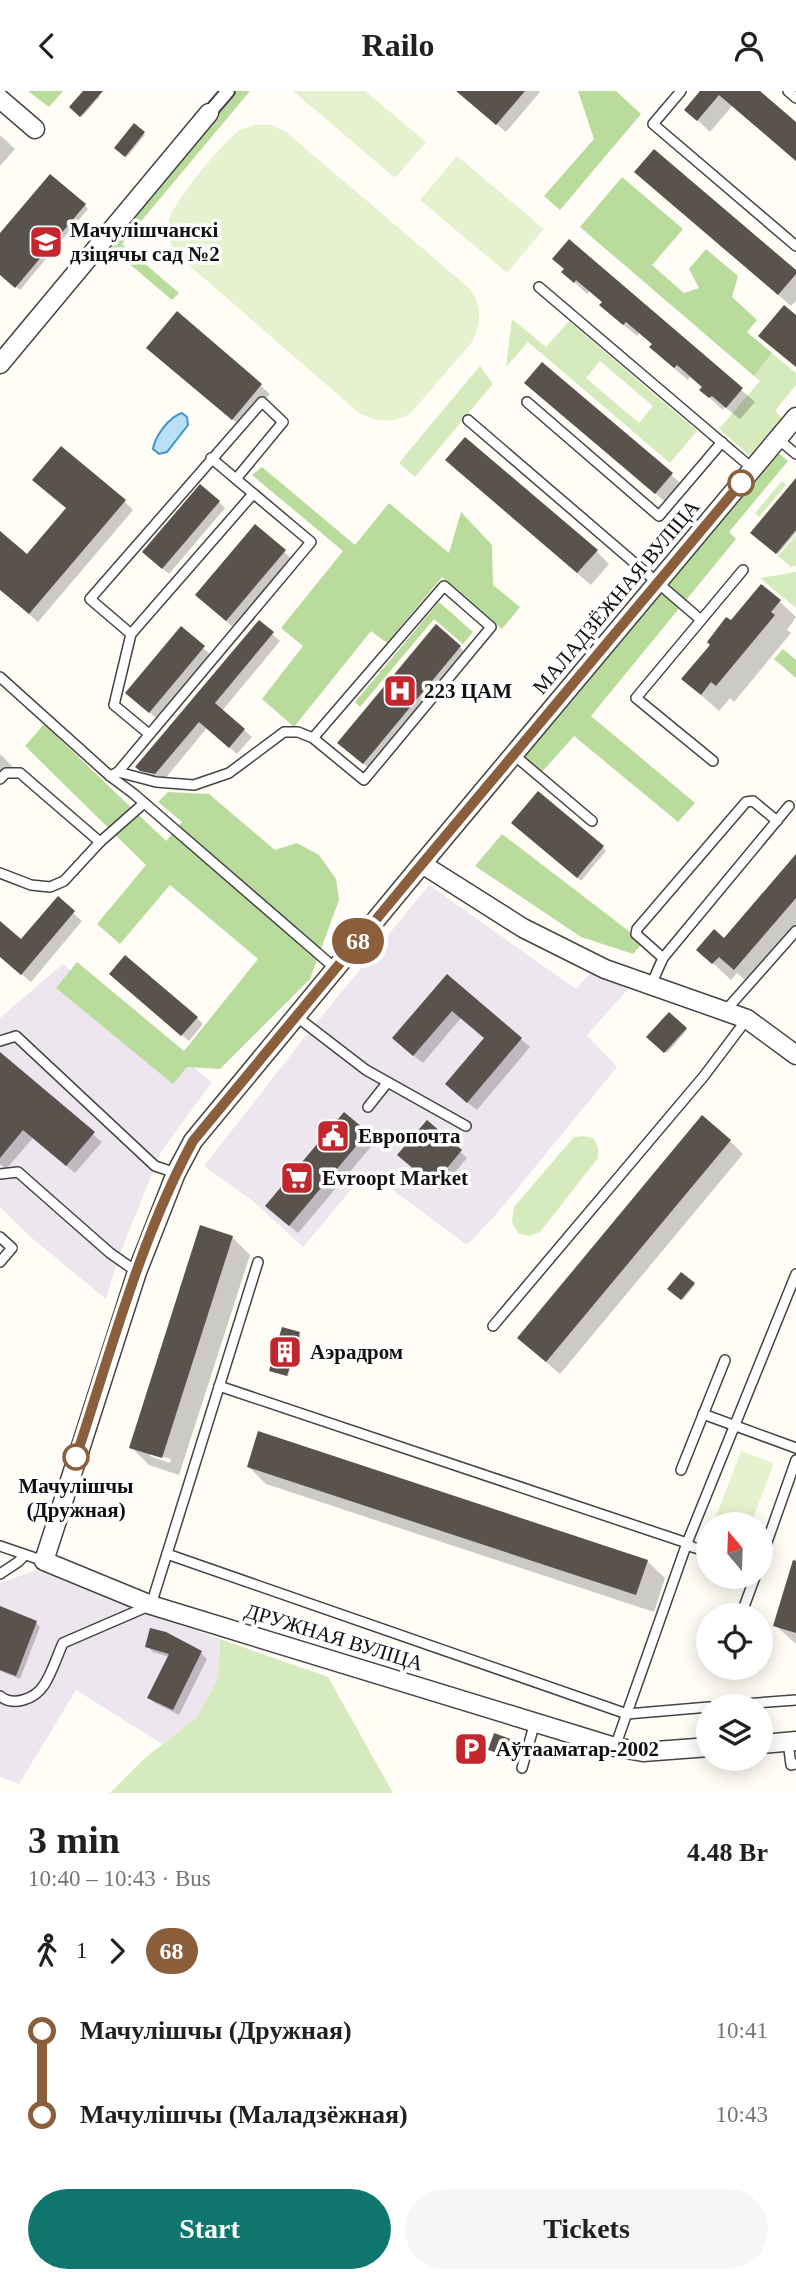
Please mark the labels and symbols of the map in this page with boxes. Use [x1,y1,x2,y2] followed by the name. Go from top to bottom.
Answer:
[70,218,220,266] place label: Мачулішчанскі дзіцячы сад №2
[27,223,65,261] school or university icon: Мачулішчанскі дзіцячы сад №2
[728,470,754,496] unlabelled marker
[528,494,705,699] street label: МАЛАДЗЁЖНАЯ ВУЛІЦА
[381,672,419,710] hospital icon: 223 ЦAM
[424,679,512,703] place label: 223 ЦAM
[326,918,390,964] line badge: 68
[314,1117,352,1155] public building icon: Европочта
[358,1124,461,1148] place label: Европочта
[278,1159,316,1197] supermarket icon: Evroopt Market
[322,1166,468,1190] place label: Evroopt Market
[266,1333,304,1371] building icon: Аэрадром
[310,1340,403,1364] place label: Аэрадром
[63,1444,89,1470] marker: Мачулішчы (Дружная)
[19,1474,133,1522] place label: Мачулішчы (Дружная)
[696,1512,774,1589] north arrow
[242,1598,427,1676] street label: ДРУЖНАЯ ВУЛІЦА
[452,1730,490,1768] parking icon: Аўтааматар-2002
[496,1737,659,1761] place label: Аўтааматар-2002

